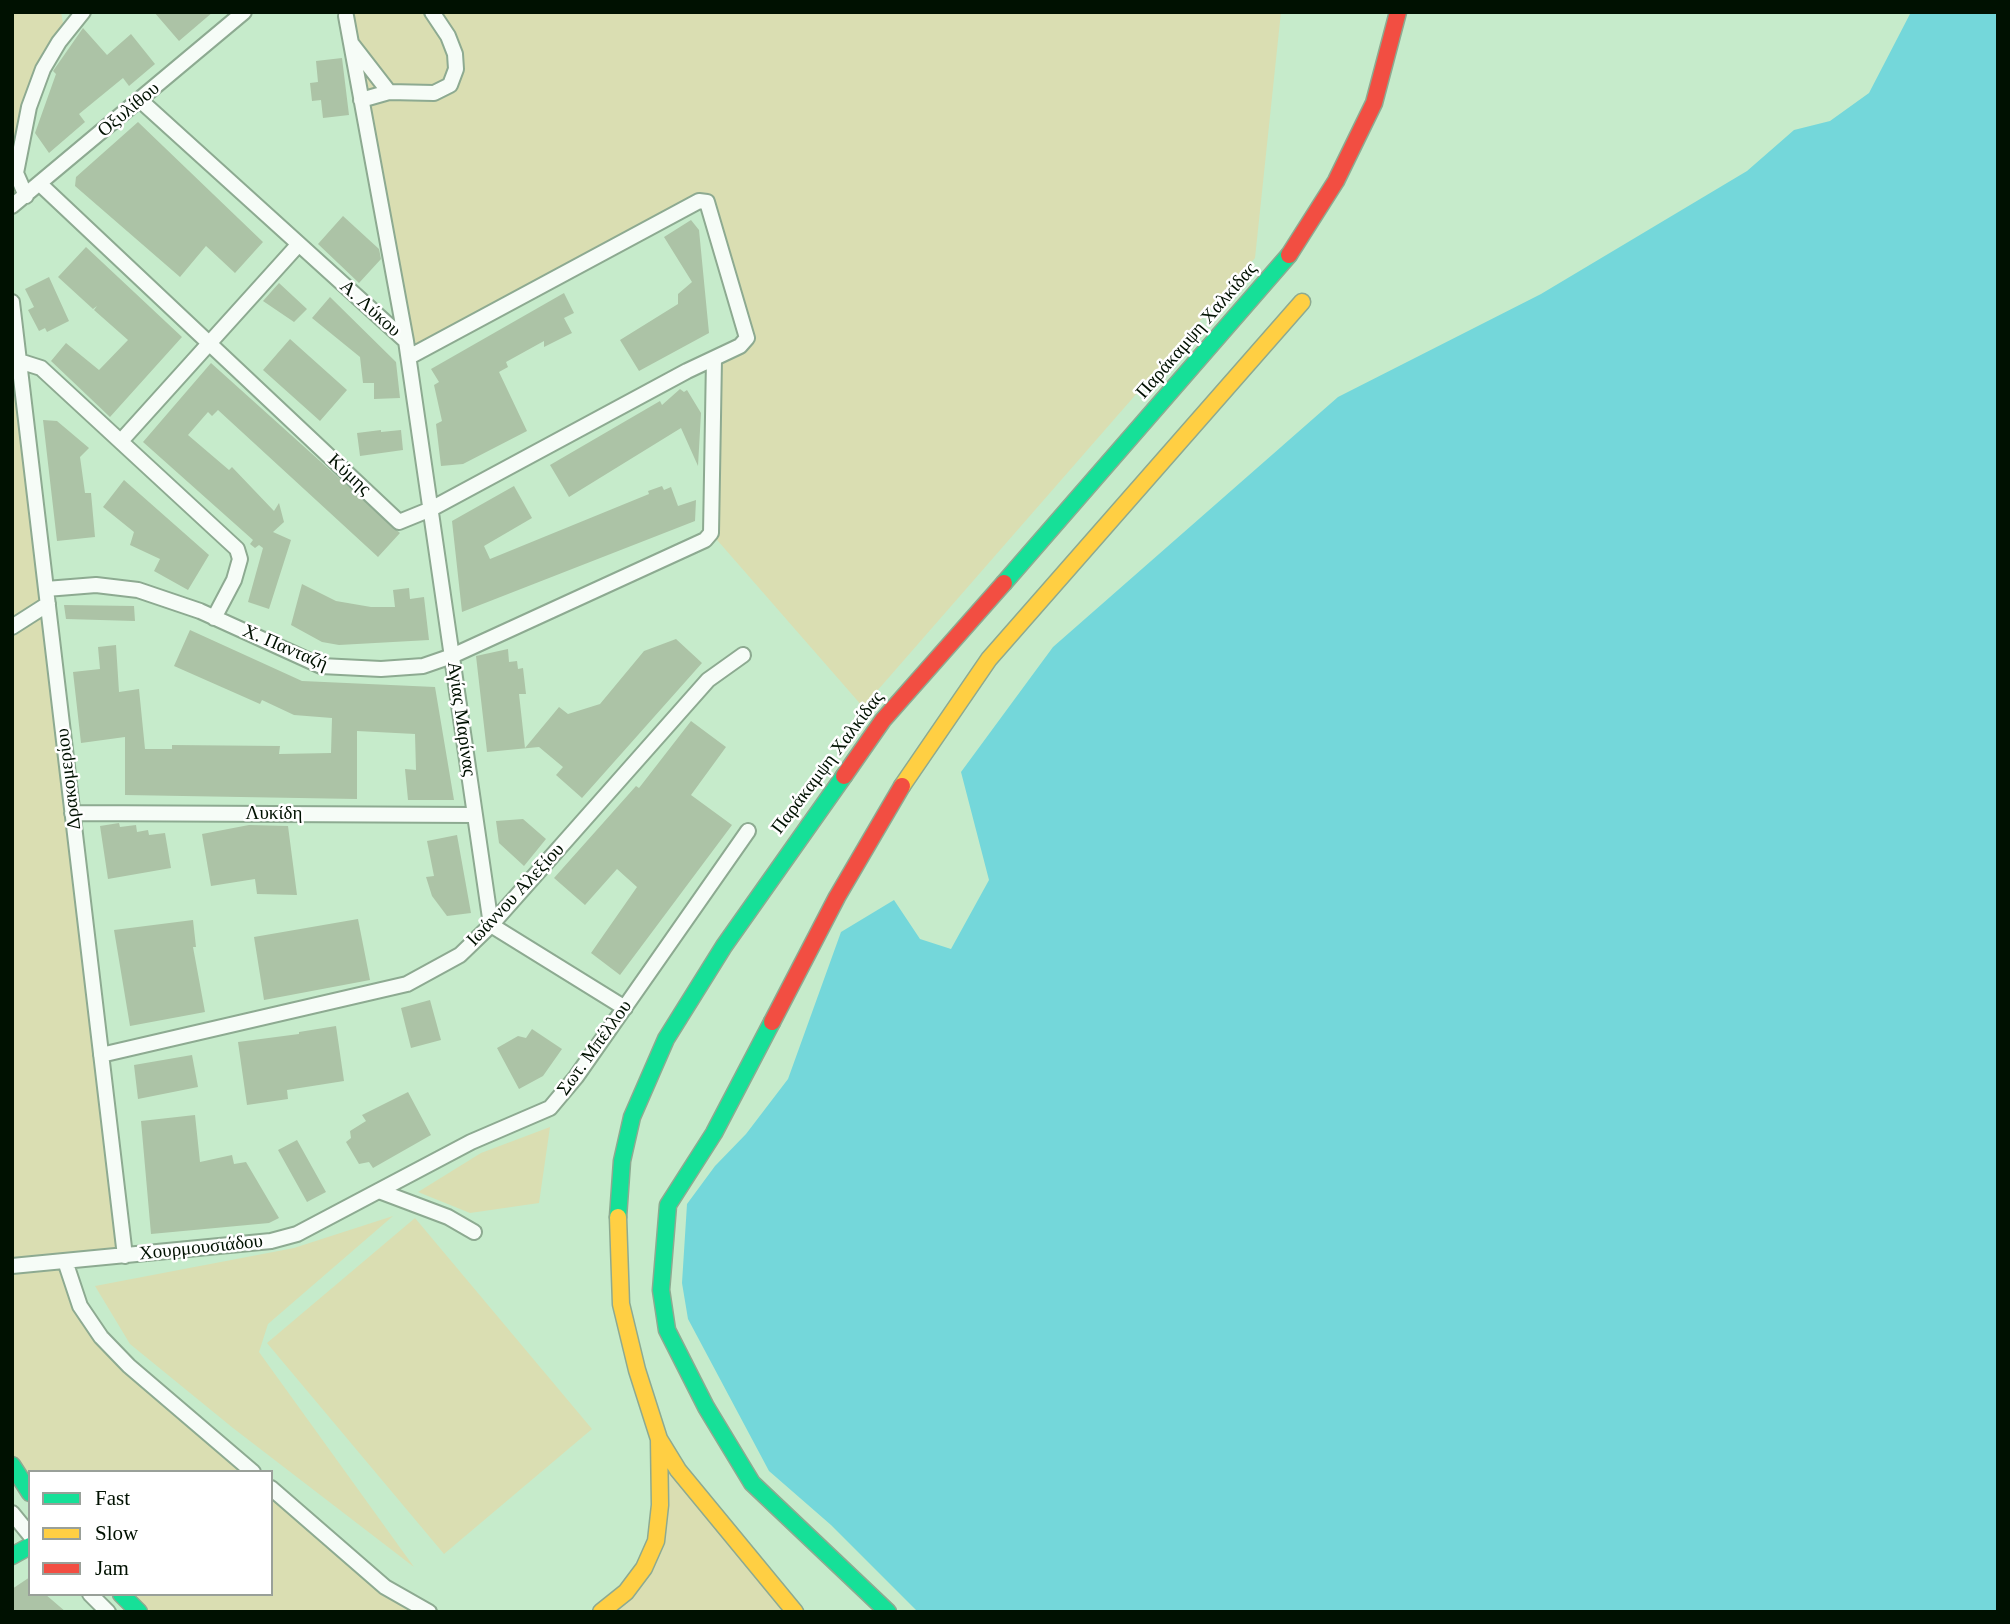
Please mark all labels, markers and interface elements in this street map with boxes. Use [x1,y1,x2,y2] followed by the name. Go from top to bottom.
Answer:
[93,78,165,142] street label: Οξυλίθου
[1132,258,1262,404] street label: Παράκαμψη Χαλκίδας
[335,276,405,342] street label: Α. Λύκου
[323,449,375,501] street label: Κύμης
[239,620,331,676] street label: Χ. Πανταζή
[442,660,480,778] street label: Αγίας Μαρίνας
[767,687,889,839] street label: Παράκαμψη Χαλκίδας
[51,727,87,831] street label: Δρακομερίου
[246,803,302,825] street label: Λυκίδη
[462,839,570,951] street label: Ιωάννου Αλεξίου
[553,996,637,1100] street label: Σωτ. Μπέλλου
[138,1230,264,1266] street label: Χουρμουσιάδου
[28,1470,273,1596] legend
[95,1486,130,1510] text: Fast
[95,1521,138,1545] text: Slow
[95,1556,129,1580] text: Jam

